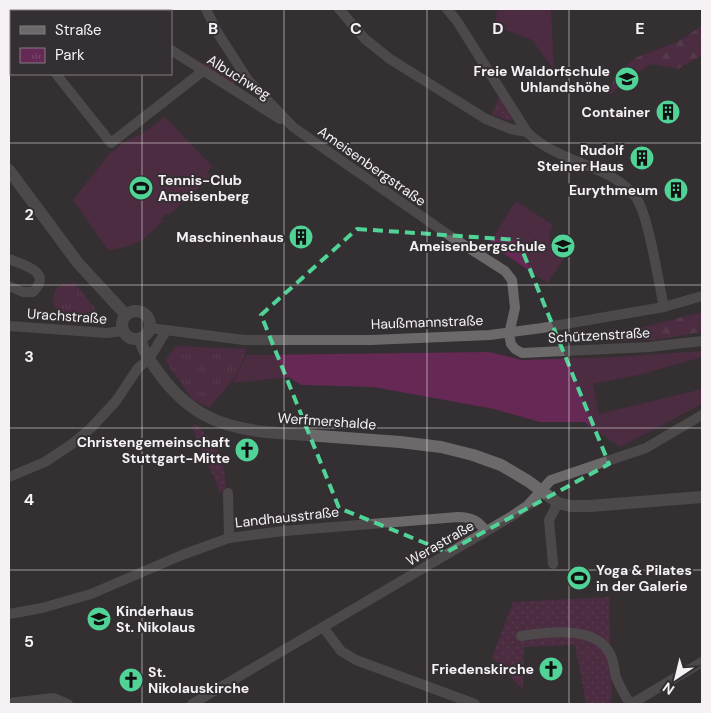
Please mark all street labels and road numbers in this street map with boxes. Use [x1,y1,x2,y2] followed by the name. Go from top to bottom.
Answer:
[204,50,274,104] street label: Albuchweg
[315,122,429,210] street label: Ameisenbergstraße
[26,304,108,328] street label: Urachstraße
[370,311,484,333] street label: Haußmannstraße
[548,323,650,347] street label: Schützenstraße
[277,409,377,433] street label: Werfmershalde
[234,503,340,531] street label: Landhausstraße
[403,516,477,570] street label: Werastraße

